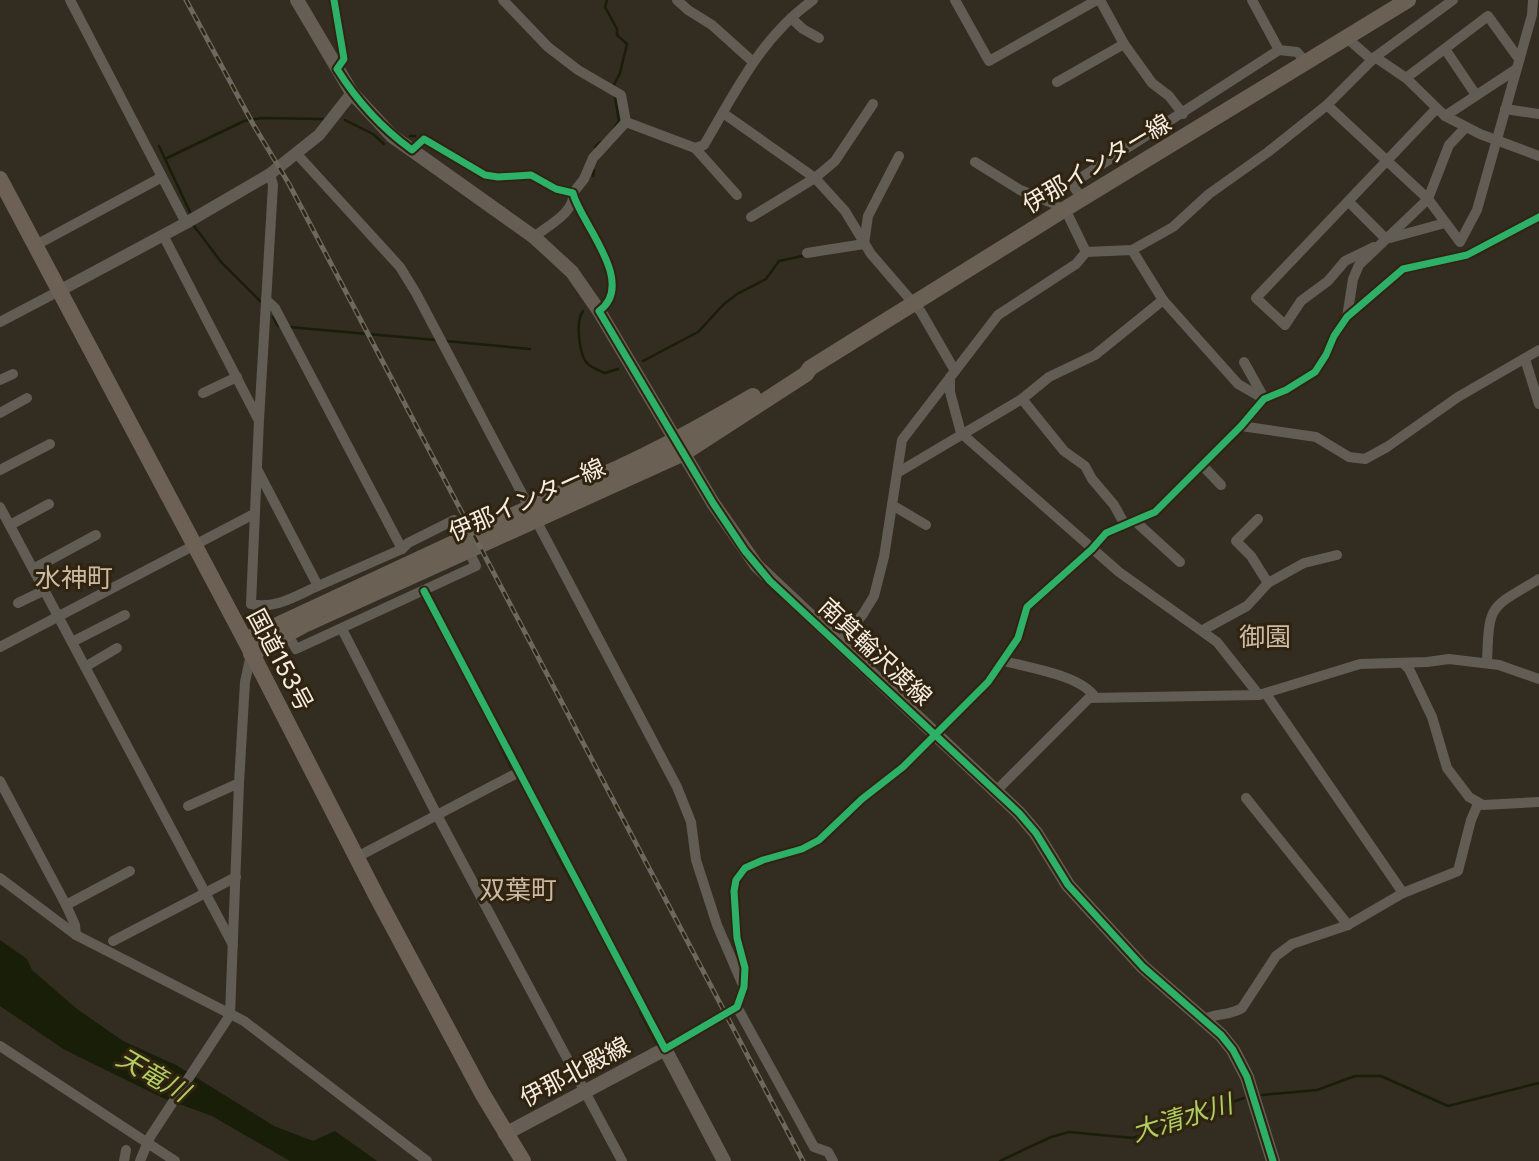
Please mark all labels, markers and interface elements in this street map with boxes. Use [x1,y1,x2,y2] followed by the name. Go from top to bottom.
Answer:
[1017,108,1176,219] street label: 伊那インター線
[444,452,609,547] street label: 伊那インター線
[35,562,113,593] district label: 水神町
[813,592,938,711] street label: 南箕輪沢渡線
[242,604,319,716] street label: 国道153号
[1239,621,1291,652] district label: 御園
[479,874,557,905] district label: 双葉町
[515,1031,635,1113] street label: 伊那北殿線
[112,1042,197,1109] water label: 天竜川
[1128,1087,1239,1148] water label: 大清水川

